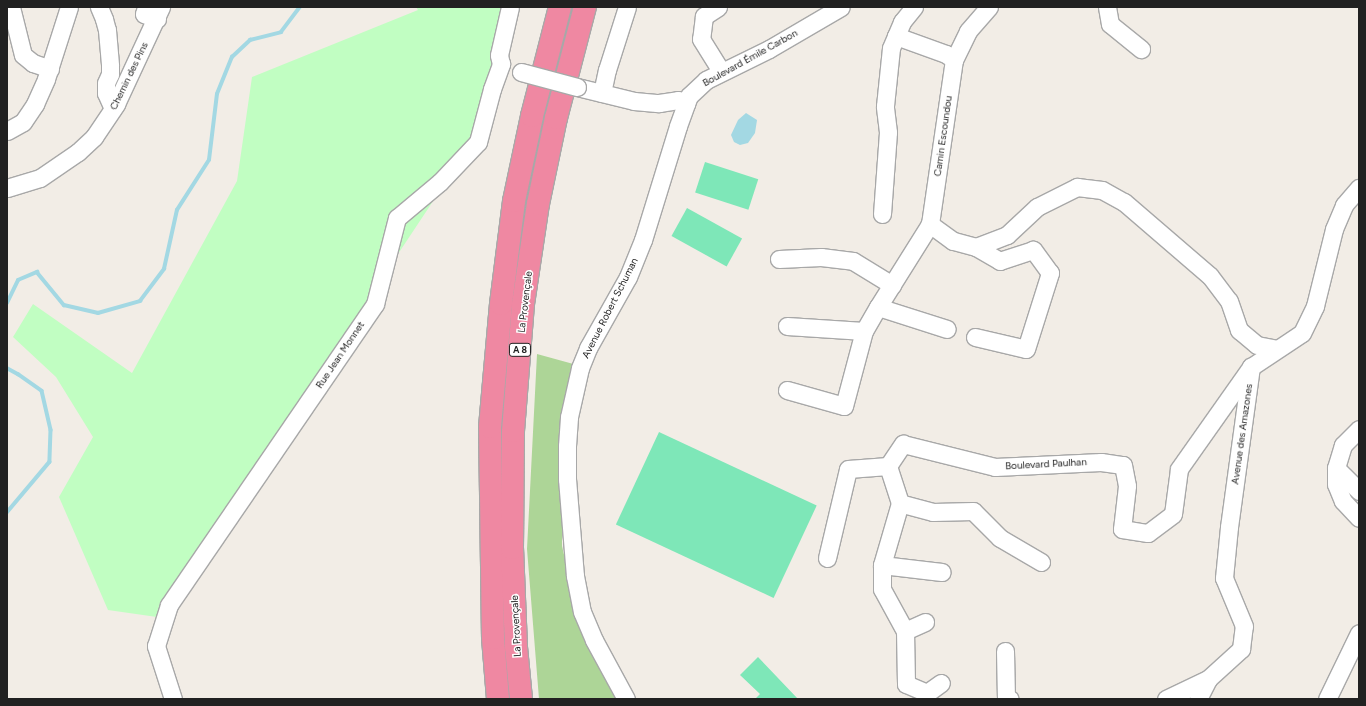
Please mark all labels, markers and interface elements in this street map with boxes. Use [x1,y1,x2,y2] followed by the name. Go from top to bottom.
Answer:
[700,27,800,89] street label: Boulevard Émile Carbon
[107,40,151,112] street label: Chemin des Pins
[931,95,955,177] street label: Camin Escoundou
[579,256,641,360] street label: Avenue Robert Schuman
[515,271,535,333] street label: La Provençale
[313,319,367,391] street label: Rue Jean Monnet
[508,343,532,357] road number: A 8
[1229,383,1255,485] street label: Avenue des Amazones
[1005,456,1087,472] street label: Boulevard Paulhan
[508,595,524,657] street label: La Provençale

